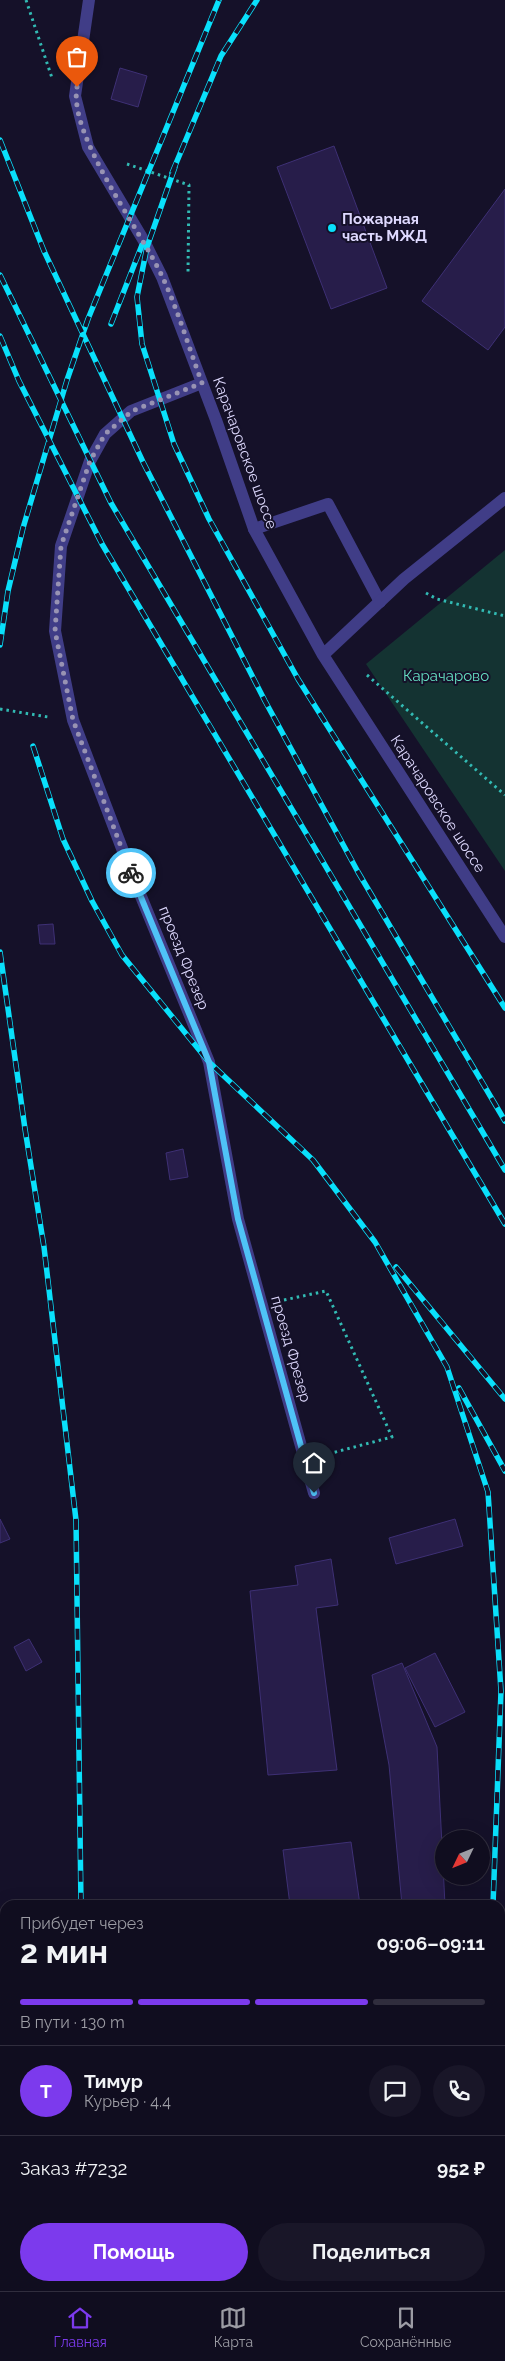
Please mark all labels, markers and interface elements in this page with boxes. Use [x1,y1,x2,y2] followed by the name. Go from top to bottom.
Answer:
[56,36,98,87] pin
[63,43,91,71] icon: bag
[342,210,427,245] place label: Пожарная часть МЖД
[326,222,338,234] marker: Пожарная часть МЖД
[209,375,281,532] street label: Карачаровское шоссе
[403,667,489,685] park label: Карачарово
[387,732,489,876] street label: Карачаровское шоссе
[106,848,156,898] courier
[117,859,145,887] icon: bike
[155,904,213,1012] street label: проезд Фрезер
[267,1294,315,1404] street label: проезд Фрезер
[293,1442,335,1493] pin
[300,1449,328,1477] icon: home
[435,1830,490,1885] north arrow
[435,1830,490,1885] map controls
[20,1914,144,1933] text: Прибудет через
[376,1932,485,1954] text: 09:06–09:11
[20,1933,108,1970] text: 2 мин
[20,2013,125,2032] text: В пути · 130 m
[369,2065,421,2117] button: chat
[433,2065,485,2117] button: phone
[84,2070,143,2092] text: Тимур
[40,2080,52,2102] text: Т
[84,2092,171,2111] text: Курьер · 4.4
[20,2157,128,2179] text: Заказ #7232
[437,2157,485,2179] text: 952 ₽
[20,2223,248,2281] button: Помощь
[258,2223,485,2281] button: Поделиться
[53,2304,107,2350] tab: Главная
[214,2304,253,2350] tab: Карта
[360,2304,452,2350] tab: Сохранённые

